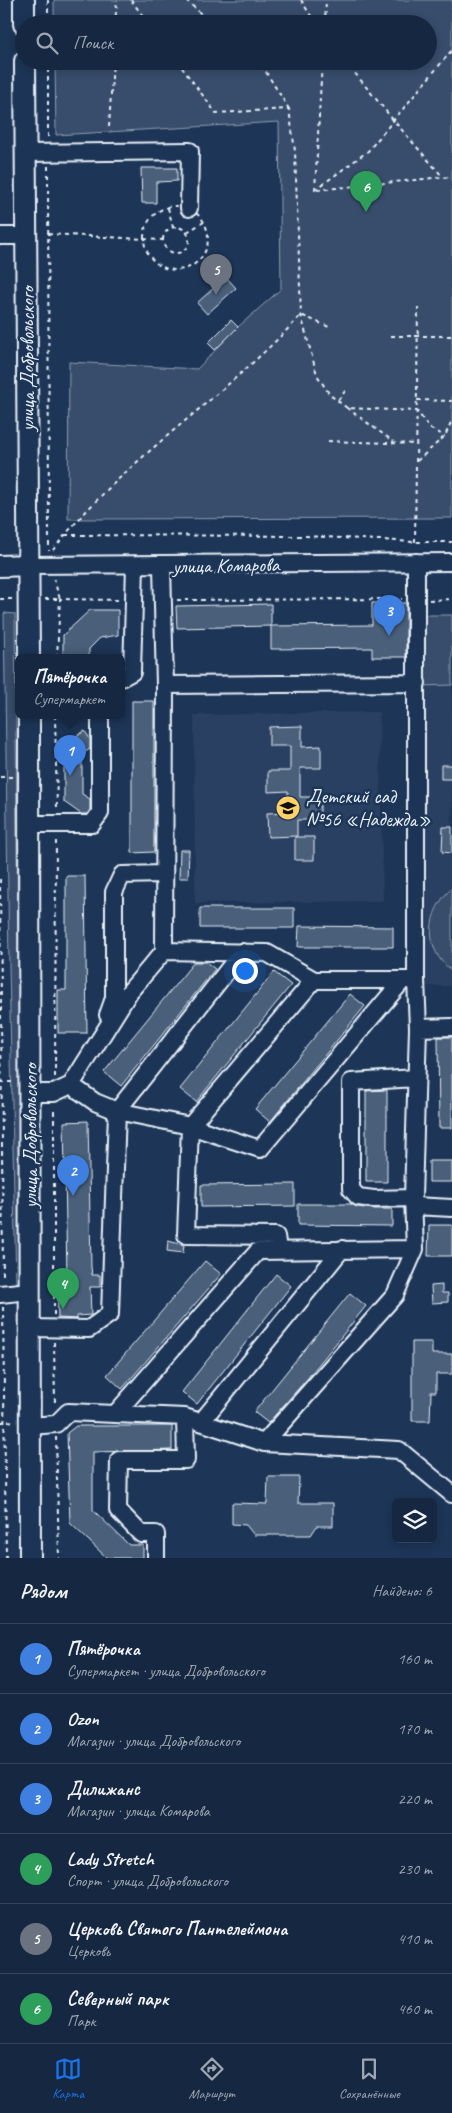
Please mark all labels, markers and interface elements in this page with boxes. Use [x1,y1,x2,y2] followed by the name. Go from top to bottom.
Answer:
[15,15,437,70] search box
[33,29,61,57] icon: search
[73,31,113,55] text: Поиск
[350,171,382,212] pin: 6
[200,254,232,295] pin: 5
[15,285,40,432] street label: улица Добровольского
[171,552,281,579] street label: улица Комарова
[373,595,405,636] pin: 3
[15,654,125,719] popup
[34,665,106,689] text: Пятёрочка
[34,689,105,709] text: Супермаркет
[54,735,86,776] pin: 1
[306,784,431,832] place label: Детский сад №56 «Надежда»
[275,795,301,821] school or university icon: Детский сад №56 «Надежда»
[232,958,258,984] your location
[18,1062,43,1209] street label: улица Добровольского
[57,1155,89,1196] pin: 2
[47,1268,79,1309] pin: 4
[392,1498,437,1543] map controls
[392,1498,437,1543] button: layers
[20,1578,67,1604] text: Рядом
[372,1581,432,1601] text: Найдено: 6
[67,1637,140,1661] text: Пятёрочка
[32,1649,40,1669] text: 1
[398,1649,432,1669] text: 160 m
[67,1661,265,1681] text: Супермаркет · улица Добровольского
[67,1707,99,1731] text: Ozon
[32,1719,40,1739] text: 2
[398,1719,432,1739] text: 170 m
[67,1731,240,1751] text: Магазин · улица Добровольского
[67,1777,140,1801] text: Дилижанс
[32,1789,40,1809] text: 3
[398,1789,432,1809] text: 220 m
[67,1801,210,1821] text: Магазин · улица Комарова
[67,1847,154,1871] text: Lady Stretch
[32,1859,40,1879] text: 4
[398,1859,432,1879] text: 230 m
[67,1871,228,1891] text: Спорт · улица Добровольского
[67,1917,287,1941] text: Церковь Святого Пантелеймона
[33,1929,39,1949] text: 5
[398,1929,432,1949] text: 410 m
[67,1941,110,1961] text: Церковь
[67,1987,169,2011] text: Северный парк
[32,1999,40,2019] text: 6
[398,1999,432,2019] text: 460 m
[67,2011,96,2031] text: Парк
[52,2055,84,2102] tab: Карта
[189,2055,235,2102] tab: Маршрут
[339,2055,400,2102] tab: Сохранённые

